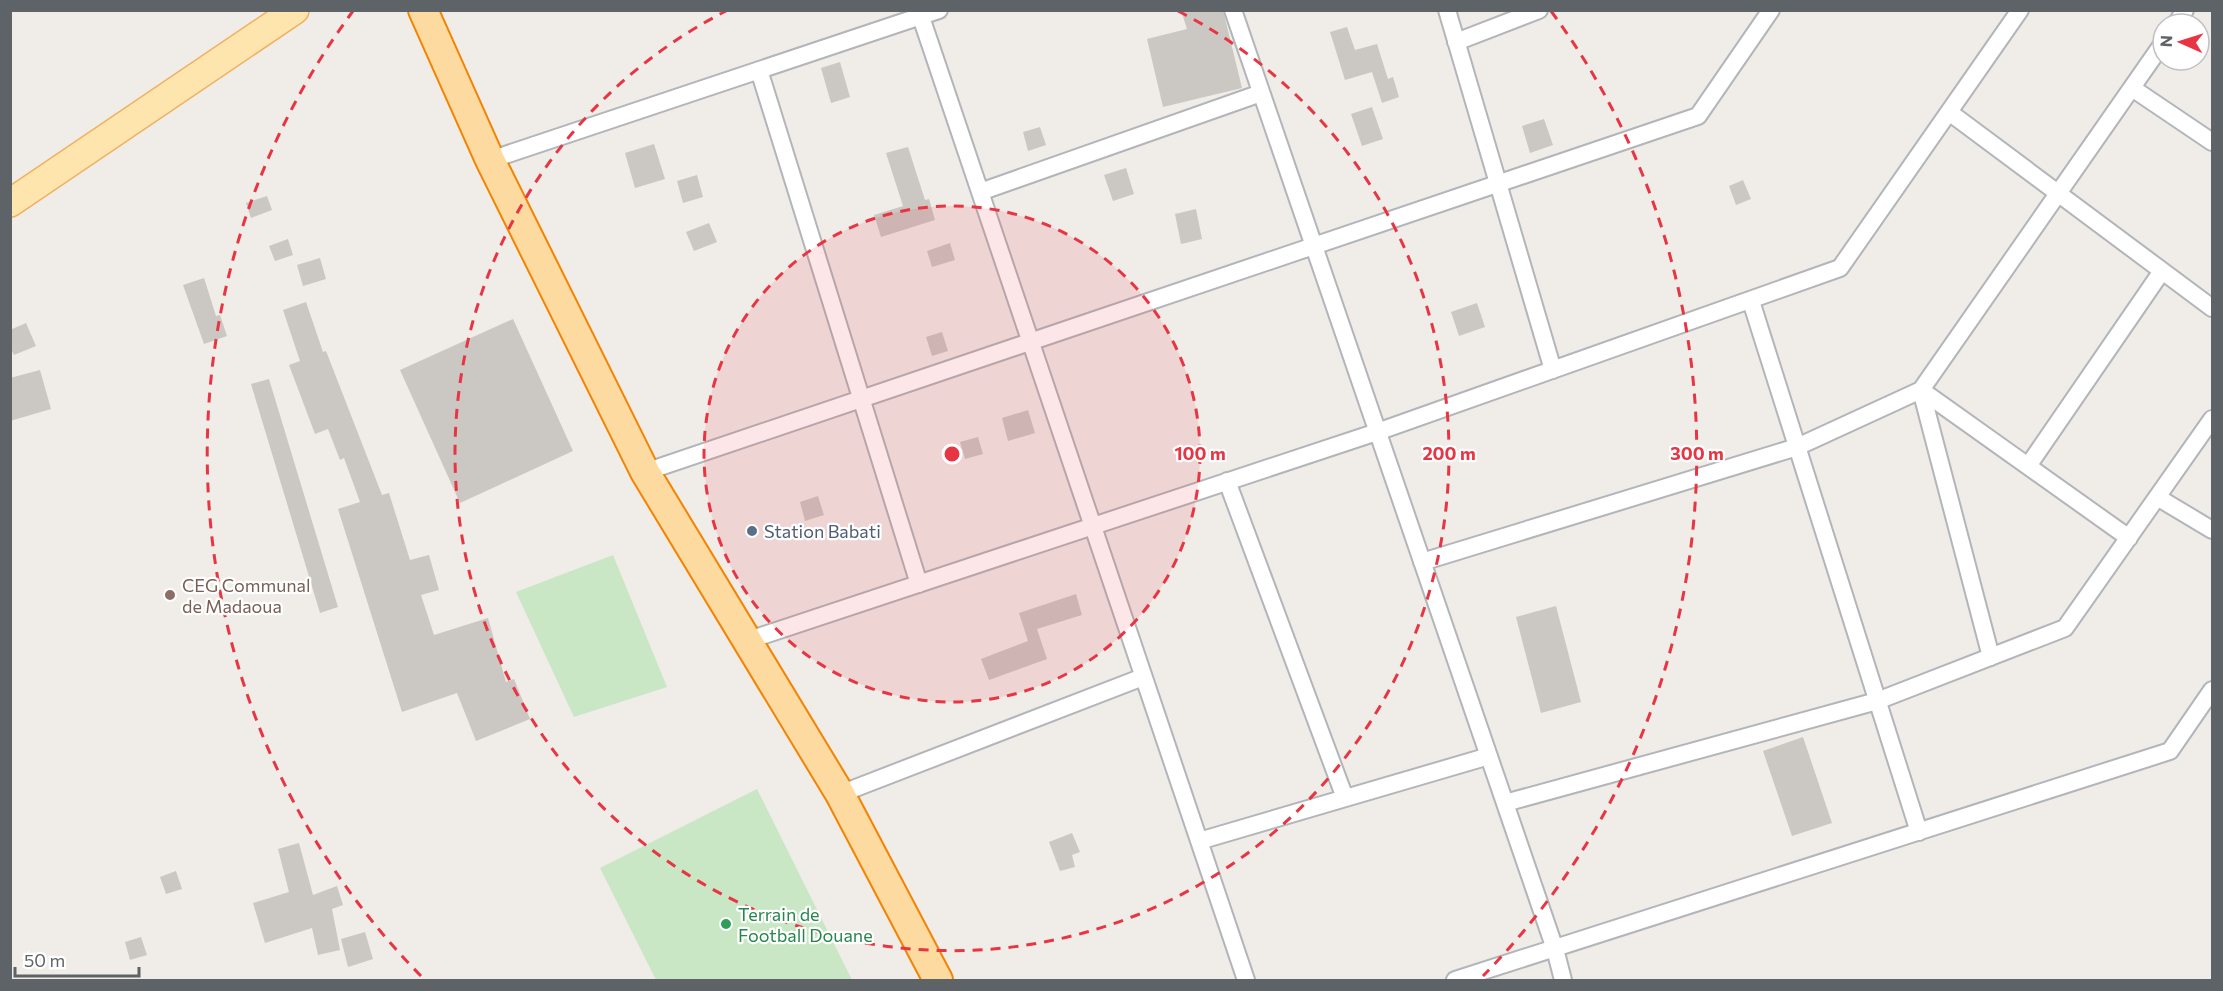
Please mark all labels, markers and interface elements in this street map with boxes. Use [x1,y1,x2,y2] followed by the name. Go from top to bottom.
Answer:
[2151,12,2211,72] north arrow
[2156,35,2175,48] text: N
[1174,442,1226,464] text: 100 m
[1422,442,1476,464] text: 200 m
[1670,442,1724,464] text: 300 m
[942,444,962,464] centre of rings
[764,520,881,542] place label: Station Babati
[745,524,759,538] marker: Station Babati
[182,574,311,617] place label: CEG Communal de Madaoua
[163,588,177,602] marker: CEG Communal de Madaoua
[738,903,873,946] place label: Terrain de Football Douane
[719,917,733,931] marker: Terrain de Football Douane
[15,940,140,978] scale bar
[24,949,65,971] text: 50 m

